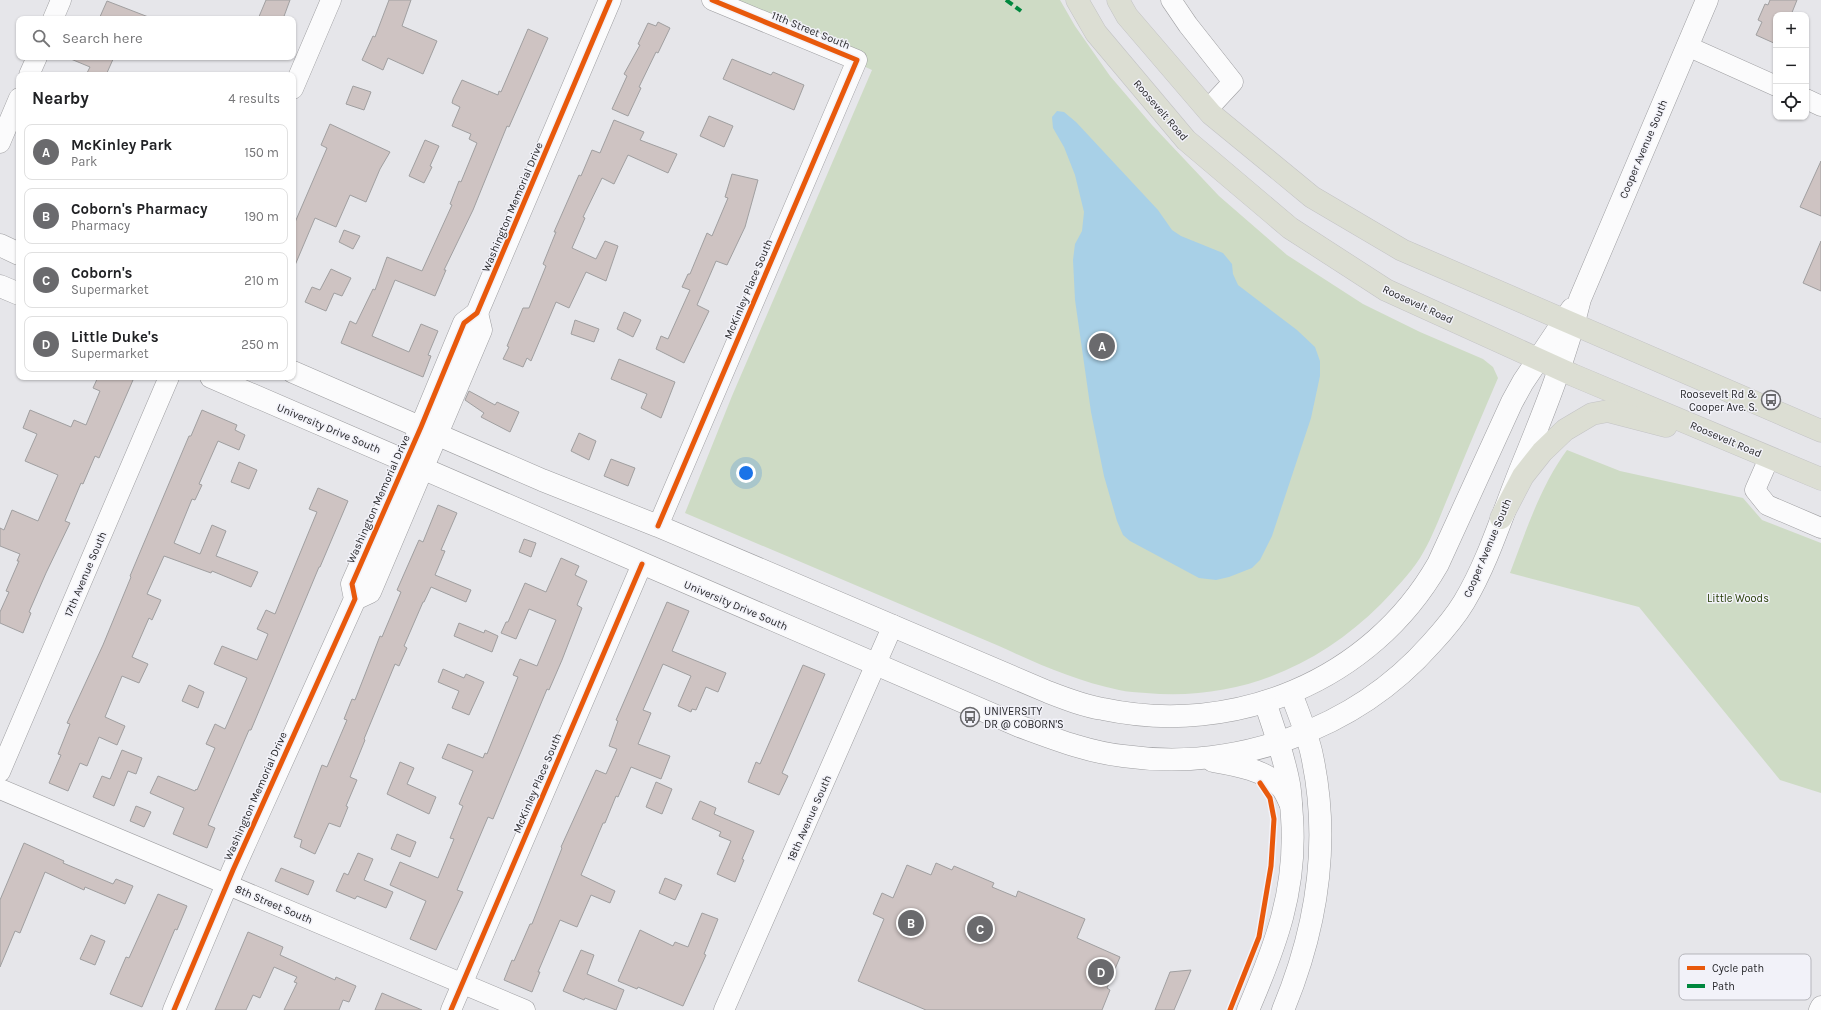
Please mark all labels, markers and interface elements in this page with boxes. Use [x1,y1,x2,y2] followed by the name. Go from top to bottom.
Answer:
[770,9,852,52] street label: 11th Street South
[1773,12,1809,120] map controls
[1773,12,1809,48] button: +
[16,16,296,60] search box
[30,27,52,49] icon: search
[62,29,143,47] text: Search here
[1773,48,1809,84] button: −
[1131,77,1191,143] street label: Roosevelt Road
[1773,84,1809,120] button: locate
[32,88,89,108] text: Nearby
[228,91,280,106] text: 4 results
[1617,98,1670,201] street label: Cooper Avenue South
[71,136,172,154] text: McKinley Park
[479,140,546,274] street label: Washington Memorial Drive
[42,145,50,160] text: A
[244,145,279,160] text: 150 m
[71,154,97,169] text: Park
[71,200,208,218] text: Coborn's Pharmacy
[42,209,50,224] text: B
[244,209,279,224] text: 190 m
[71,218,130,233] text: Pharmacy
[722,237,775,341] street label: McKinley Place South
[71,264,133,282] text: Coborn's
[42,273,50,288] text: C
[244,273,279,288] text: 210 m
[71,282,149,297] text: Supermarket
[1380,282,1455,327] street label: Roosevelt Road
[71,328,159,346] text: Little Duke's
[1089,331,1115,361] pin: A
[42,337,50,352] text: D
[241,337,279,352] text: 250 m
[71,346,149,361] text: Supermarket
[1680,388,1757,414] place label: Roosevelt Rd & Cooper Ave. S.
[1760,389,1782,411] bus stop icon: Roosevelt Rd & Cooper Ave. S.
[275,401,383,456] street label: University Drive South
[1688,419,1764,460] street label: Roosevelt Road
[344,433,413,566] street label: Washington Memorial Drive
[736,463,756,483] your location
[1461,497,1514,600] street label: Cooper Avenue South
[62,530,109,619] street label: 17th Avenue South
[682,578,790,633] street label: University Drive South
[1707,592,1769,605] park label: Little Woods
[984,705,1064,731] place label: UNIVERSITY DR @ COBORN'S
[959,706,981,728] bus stop icon: UNIVERSITY DR @ COBORN'S
[221,730,290,863] street label: Washington Memorial Drive
[511,731,564,835] street label: McKinley Place South
[785,773,834,863] street label: 18th Avenue South
[233,882,315,927] street label: 8th Street South
[898,908,924,938] pin: B
[967,914,993,944] pin: C
[1679,954,1811,1000] legend
[1088,957,1114,987] pin: D
[1712,962,1764,975] text: Cycle path
[1712,980,1735,993] text: Path

